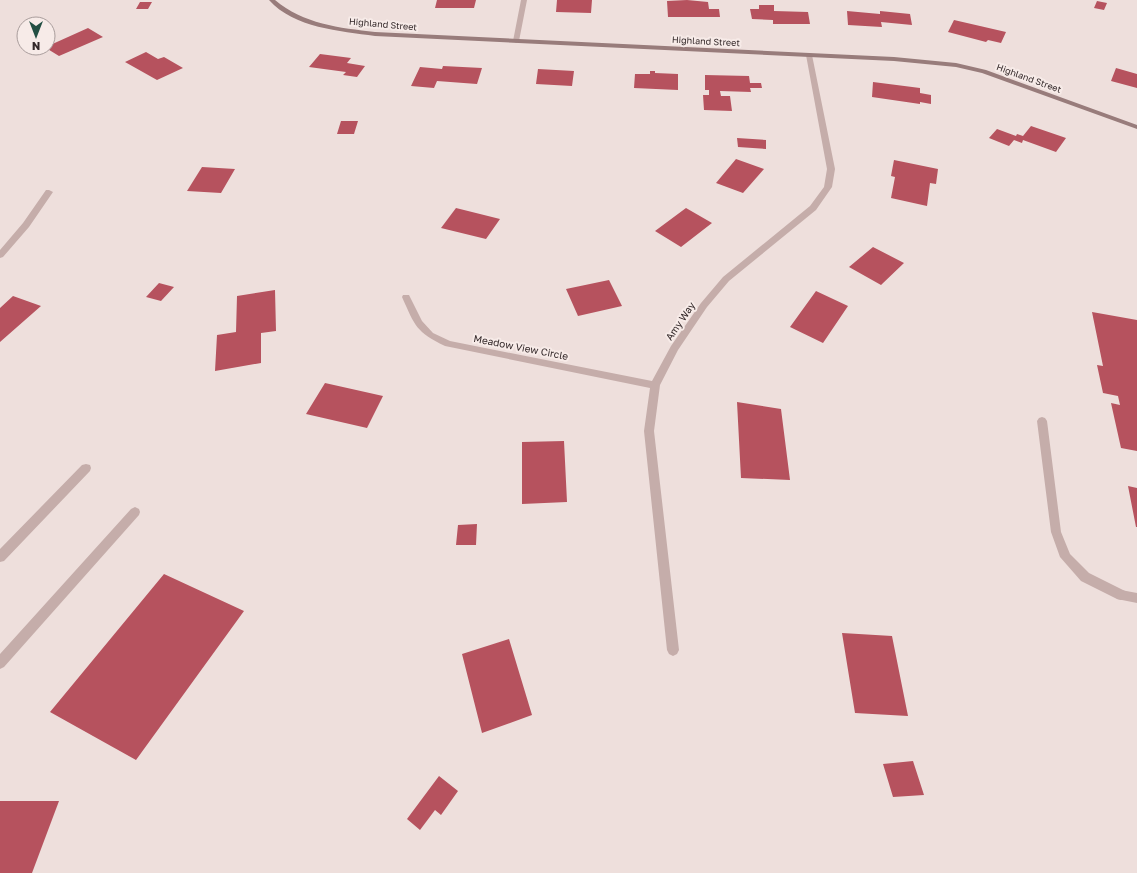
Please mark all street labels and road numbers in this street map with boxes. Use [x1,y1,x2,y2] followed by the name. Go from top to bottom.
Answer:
[349,16,418,32] street label: Highland Street
[672,34,741,48] street label: Highland Street
[995,61,1063,95] street label: Highland Street
[663,299,697,342] street label: Amy Way
[473,332,569,362] street label: Meadow View Circle

